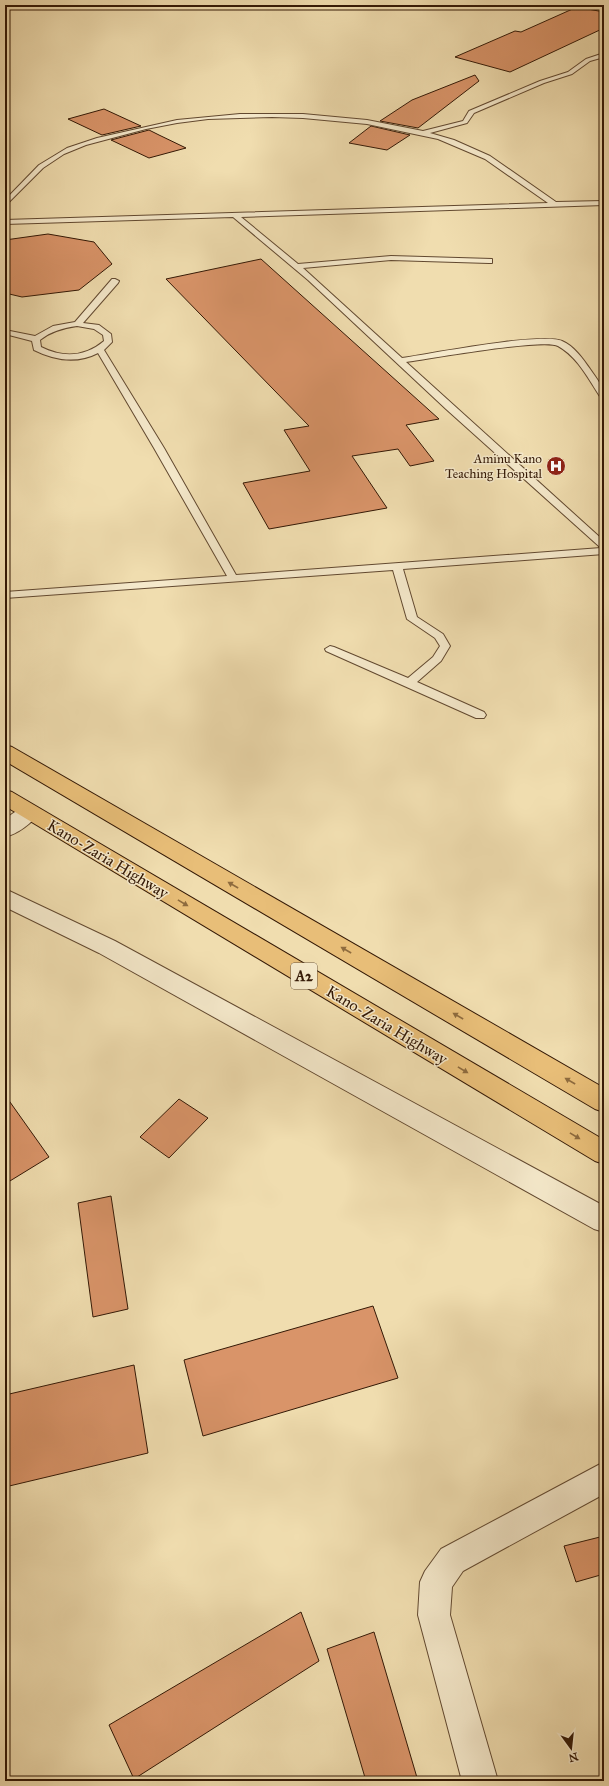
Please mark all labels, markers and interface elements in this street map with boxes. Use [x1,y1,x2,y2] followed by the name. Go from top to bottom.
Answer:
[445,451,542,482] place label: Aminu Kano Teaching Hospital
[545,455,567,477] hospital icon: Aminu Kano Teaching Hospital
[44,815,172,904] street label: Kano-Zaria Highway
[227,881,239,888] one-way arrow
[177,900,189,907] one-way arrow
[340,947,352,954] one-way arrow
[291,963,317,989] road number: A2
[323,981,451,1070] street label: Kano-Zaria Highway
[452,1012,464,1019] one-way arrow
[457,1066,469,1073] one-way arrow
[564,1078,576,1085] one-way arrow
[569,1133,581,1140] one-way arrow
[551,1728,591,1768] north arrow
[567,1750,580,1765] text: N

